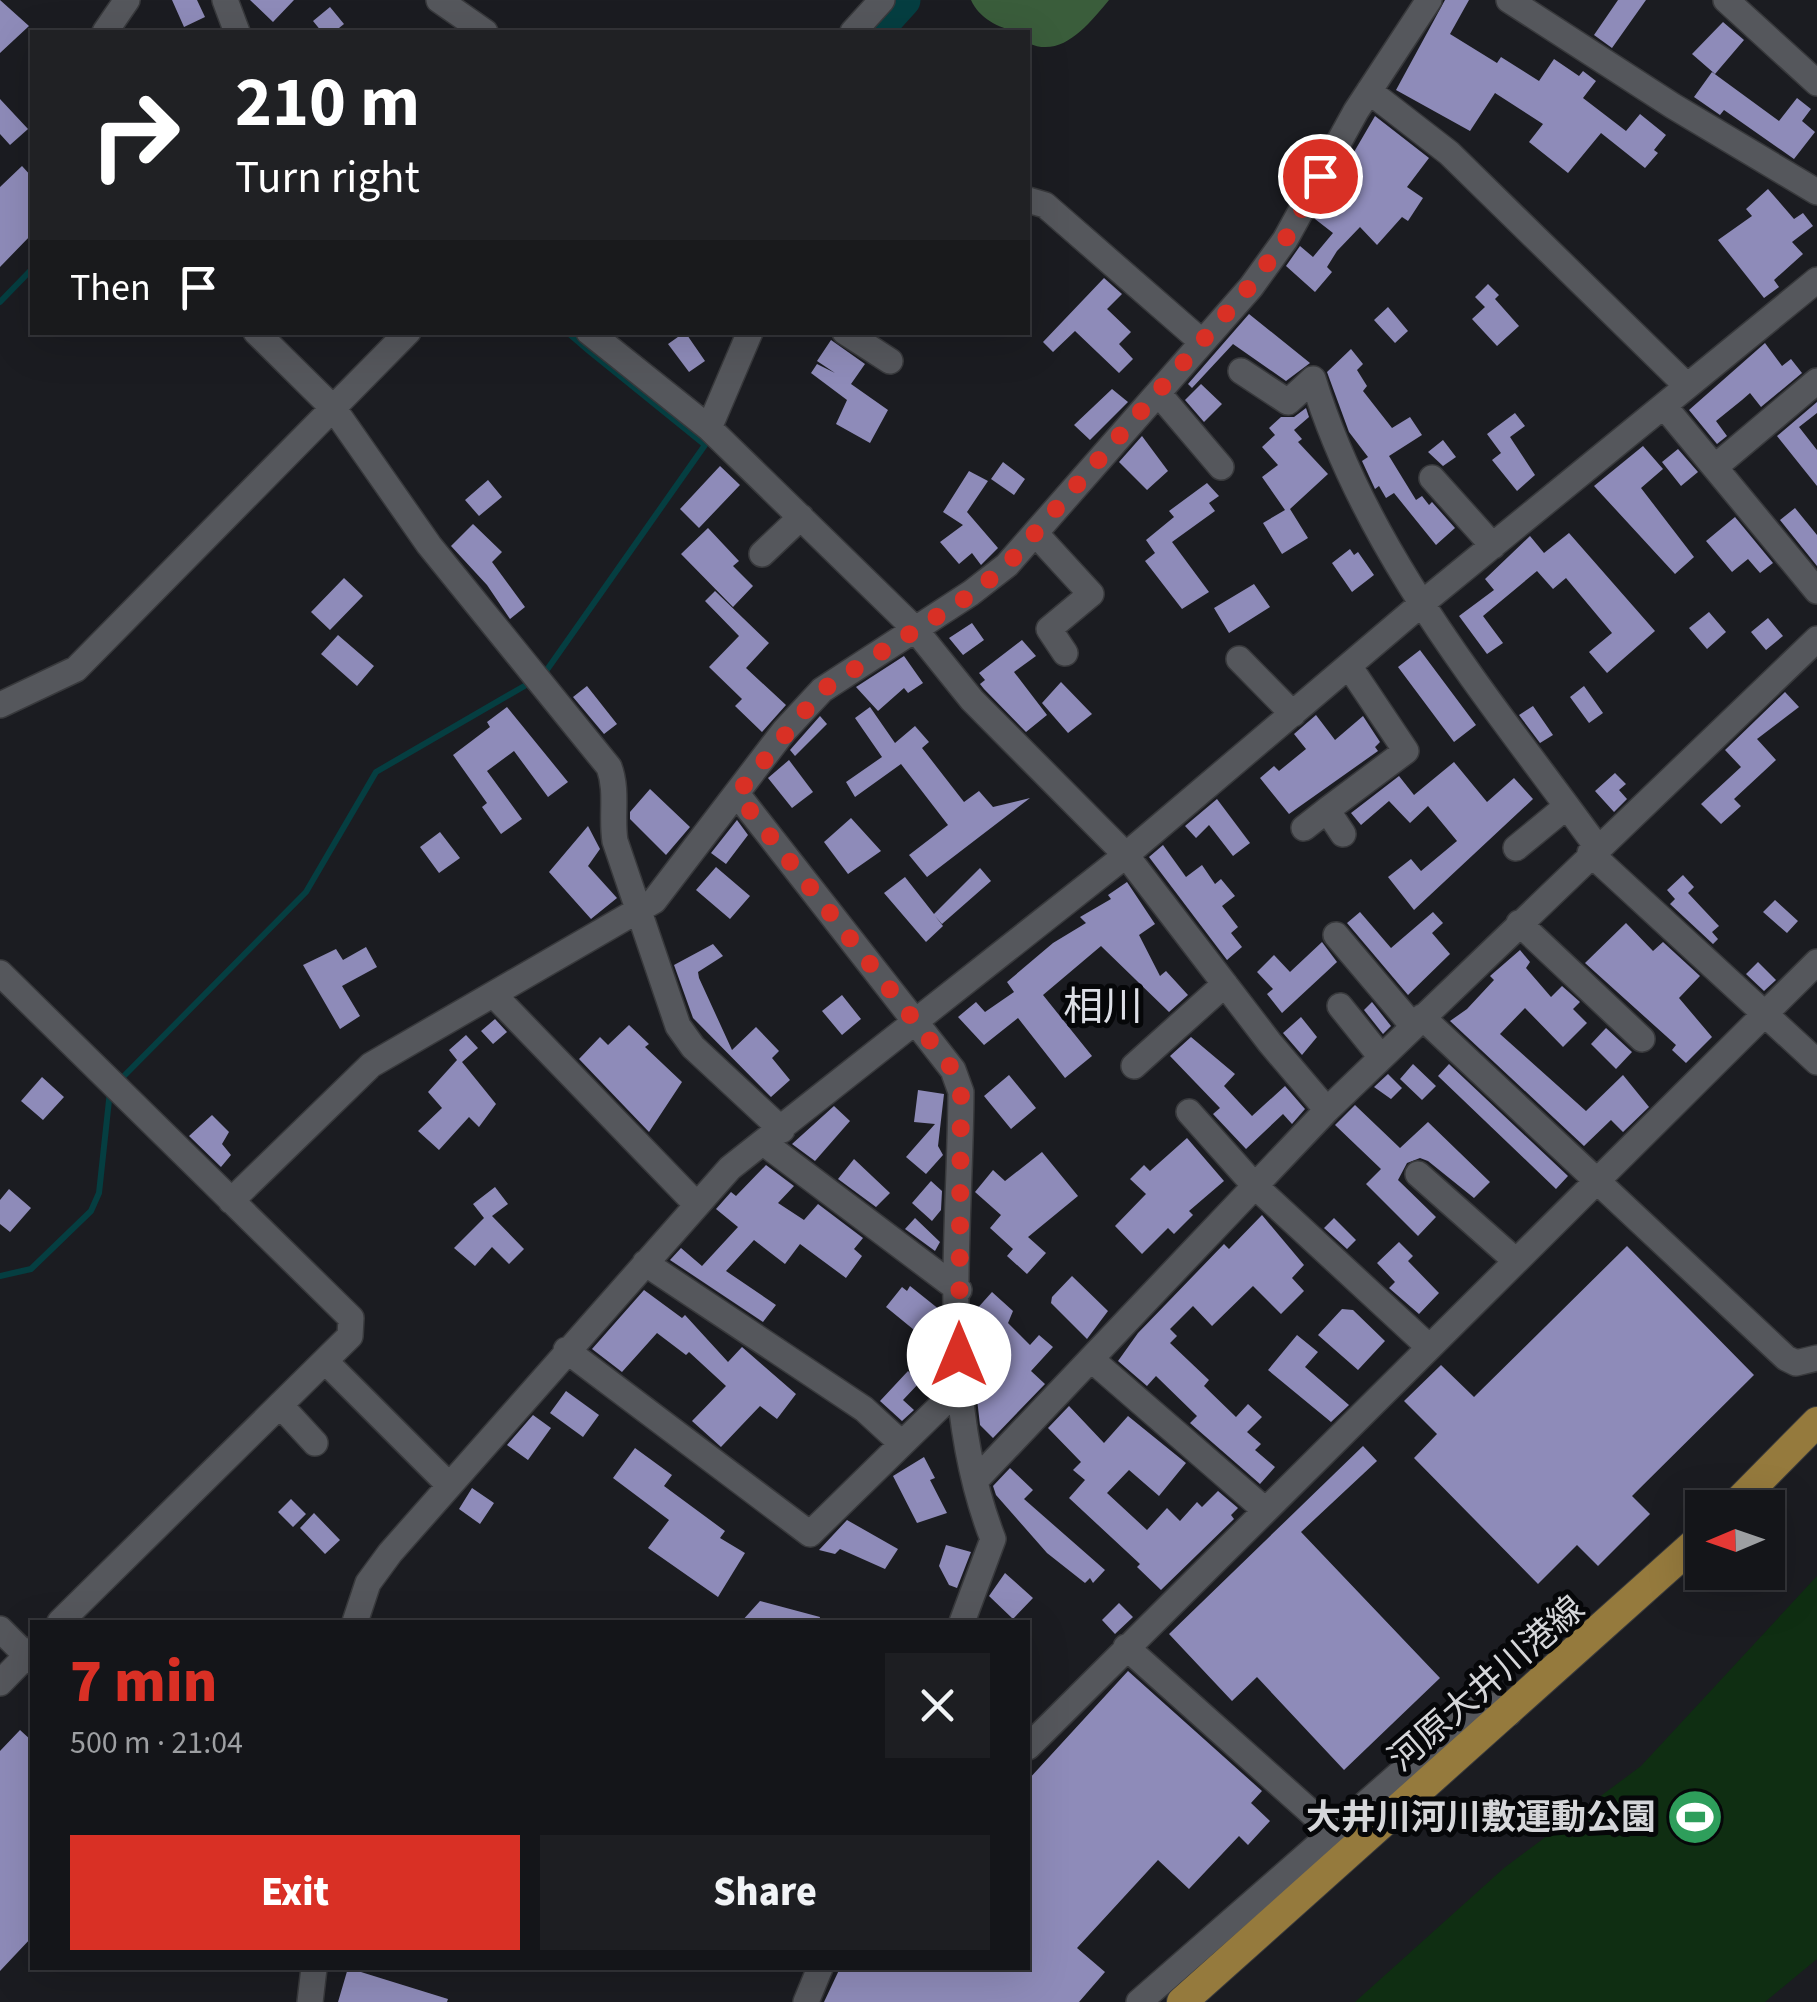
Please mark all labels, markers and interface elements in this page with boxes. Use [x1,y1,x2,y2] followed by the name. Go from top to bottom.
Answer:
[235,53,420,153] text: 210 m
[70,70,200,200] icon: right
[1278,134,1363,219] pin
[235,146,420,210] text: Turn right
[1293,149,1348,204] icon: arrive
[171,260,226,315] icon: arrive
[70,261,151,315] text: Then
[1063,979,1143,1036] district label: 相川
[907,1303,1011,1407] position arrow
[1685,1490,1785,1590] north arrow
[1685,1490,1785,1590] map controls
[1378,1585,1596,1783] street label: 河原大井川港線
[70,1640,217,1725] text: 7 min
[885,1653,990,1758] button: close
[70,1720,243,1766] text: 500 m · 21:04
[1665,1787,1725,1847] sports icon: 大井川河川敷運動公園
[1306,1793,1656,1843] place label: 大井川河川敷運動公園
[70,1835,520,1950] button: Exit
[540,1835,990,1950] button: Share

